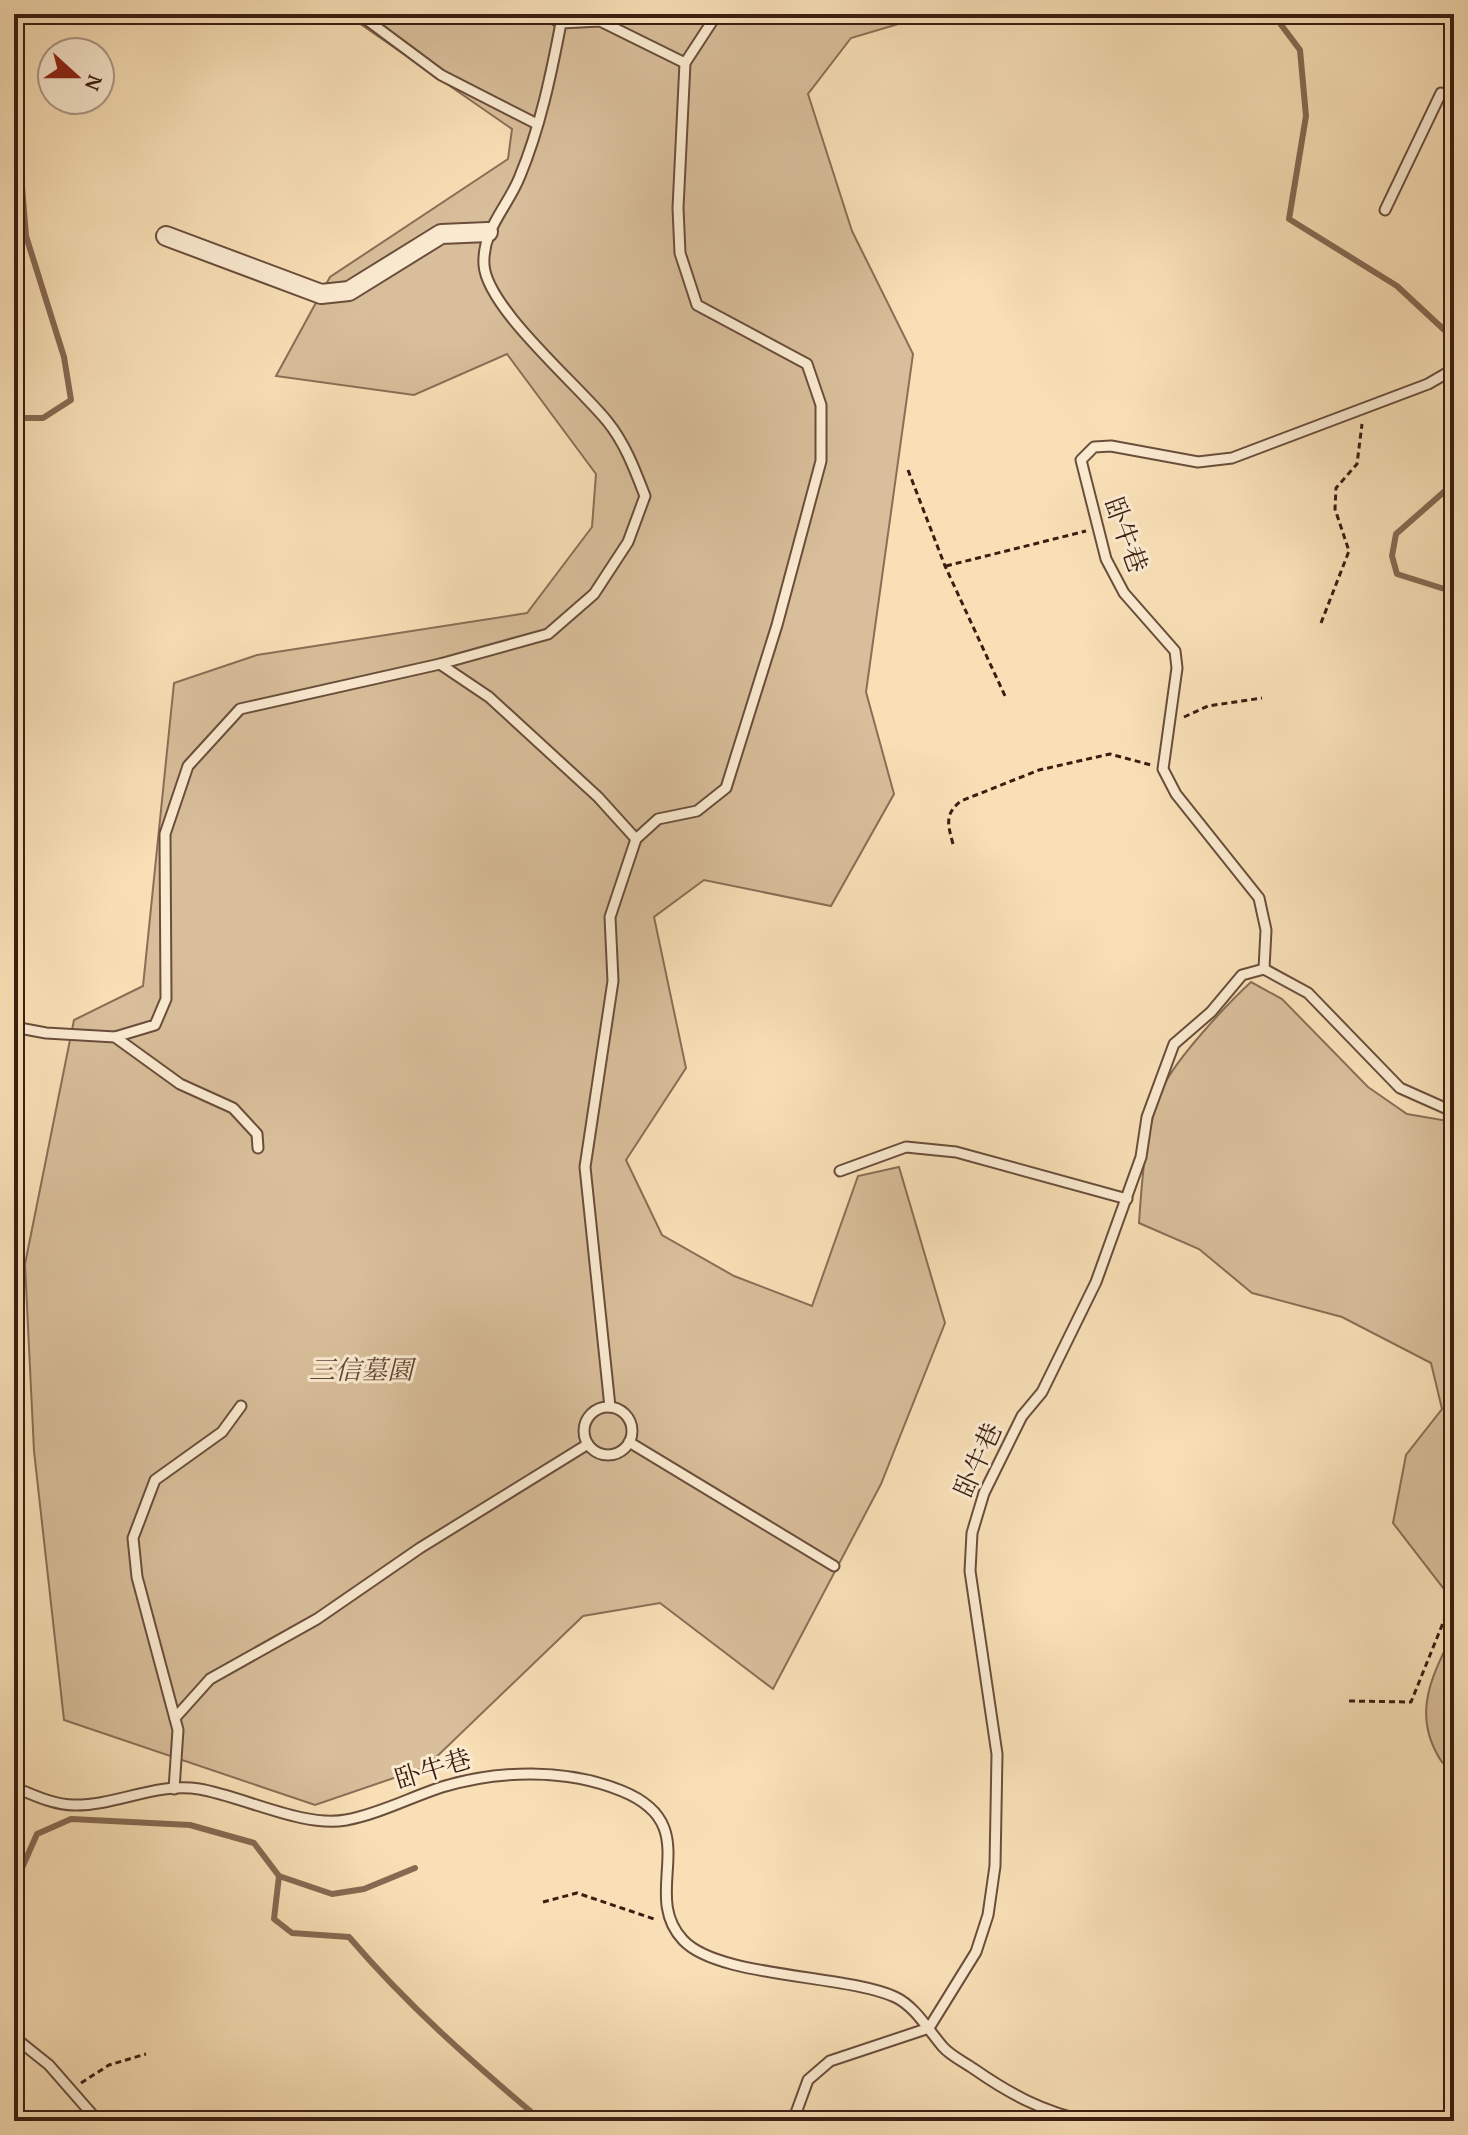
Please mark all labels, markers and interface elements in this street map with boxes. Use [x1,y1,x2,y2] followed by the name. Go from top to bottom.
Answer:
[36,36,116,116] north arrow
[77,71,112,96] text: N
[1095,492,1158,578] street label: 卧牛巷
[309,1350,417,1389] park label: 三信墓園
[944,1416,1011,1503] street label: 卧牛巷
[390,1738,476,1799] street label: 卧牛巷

